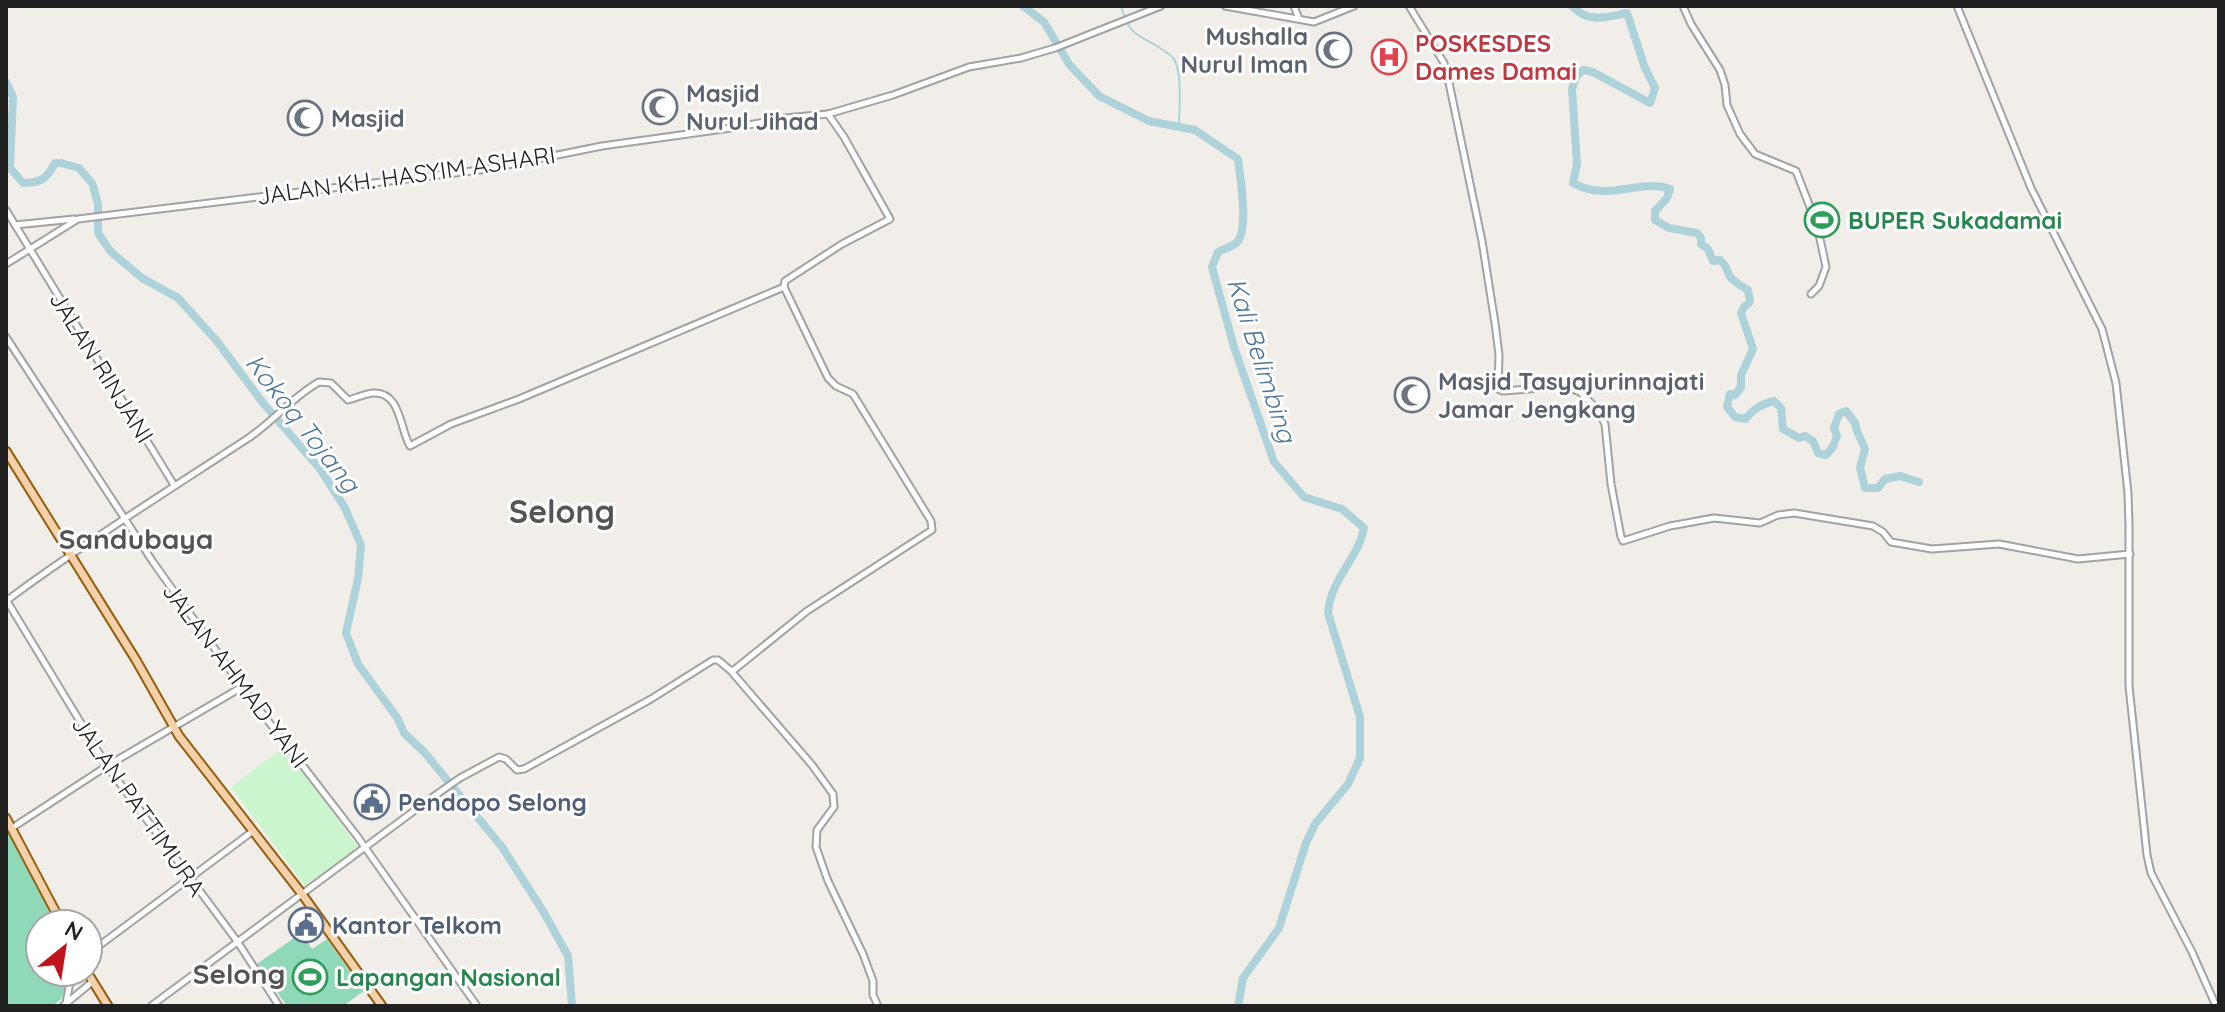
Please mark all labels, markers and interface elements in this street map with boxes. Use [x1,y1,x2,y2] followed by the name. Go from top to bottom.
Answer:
[1180,21,1308,79] place label: Mushalla Nurul Iman
[1415,28,1577,86] place label: POSKESDES Dames Damai
[1315,31,1353,69] mosque icon: Mushalla Nurul Iman
[1370,38,1408,76] hospital icon: POSKESDES Dames Damai
[686,78,819,136] place label: Masjid Nurul Jihad
[641,88,679,126] mosque icon: Masjid Nurul Jihad
[286,99,324,137] mosque icon: Masjid
[331,103,405,133] place label: Masjid
[255,139,557,211] street label: JALAN KH. HASYIM ASHARI
[1803,201,1841,239] sports icon: BUPER Sukadamai
[1848,205,2062,235] place label: BUPER Sukadamai
[1220,273,1305,448] water label: Kali Belimbing
[43,286,161,448] street label: JALAN RINJANI
[239,347,368,500] water label: Kokoq Tojang
[1438,366,1704,424] place label: Masjid Tasyajurinnajati Jamar Jengkang
[1393,376,1431,414] mosque icon: Masjid Tasyajurinnajati Jamar Jengkang
[509,491,615,531] district label: Selong
[59,521,213,556] district label: Sandubaya
[156,576,316,774] street label: JALAN AHMAD YANI
[66,710,212,902] street label: JALAN PATTIMURA
[353,783,391,821] public building icon: Pendopo Selong
[398,787,587,817] place label: Pendopo Selong
[287,906,325,944] public building icon: Kantor Telkom
[24,908,104,988] north arrow
[332,910,502,940] place label: Kantor Telkom
[60,915,88,947] text: N
[193,956,285,991] district label: Selong
[291,958,329,996] sports icon: Lapangan Nasional
[336,962,561,992] place label: Lapangan Nasional

